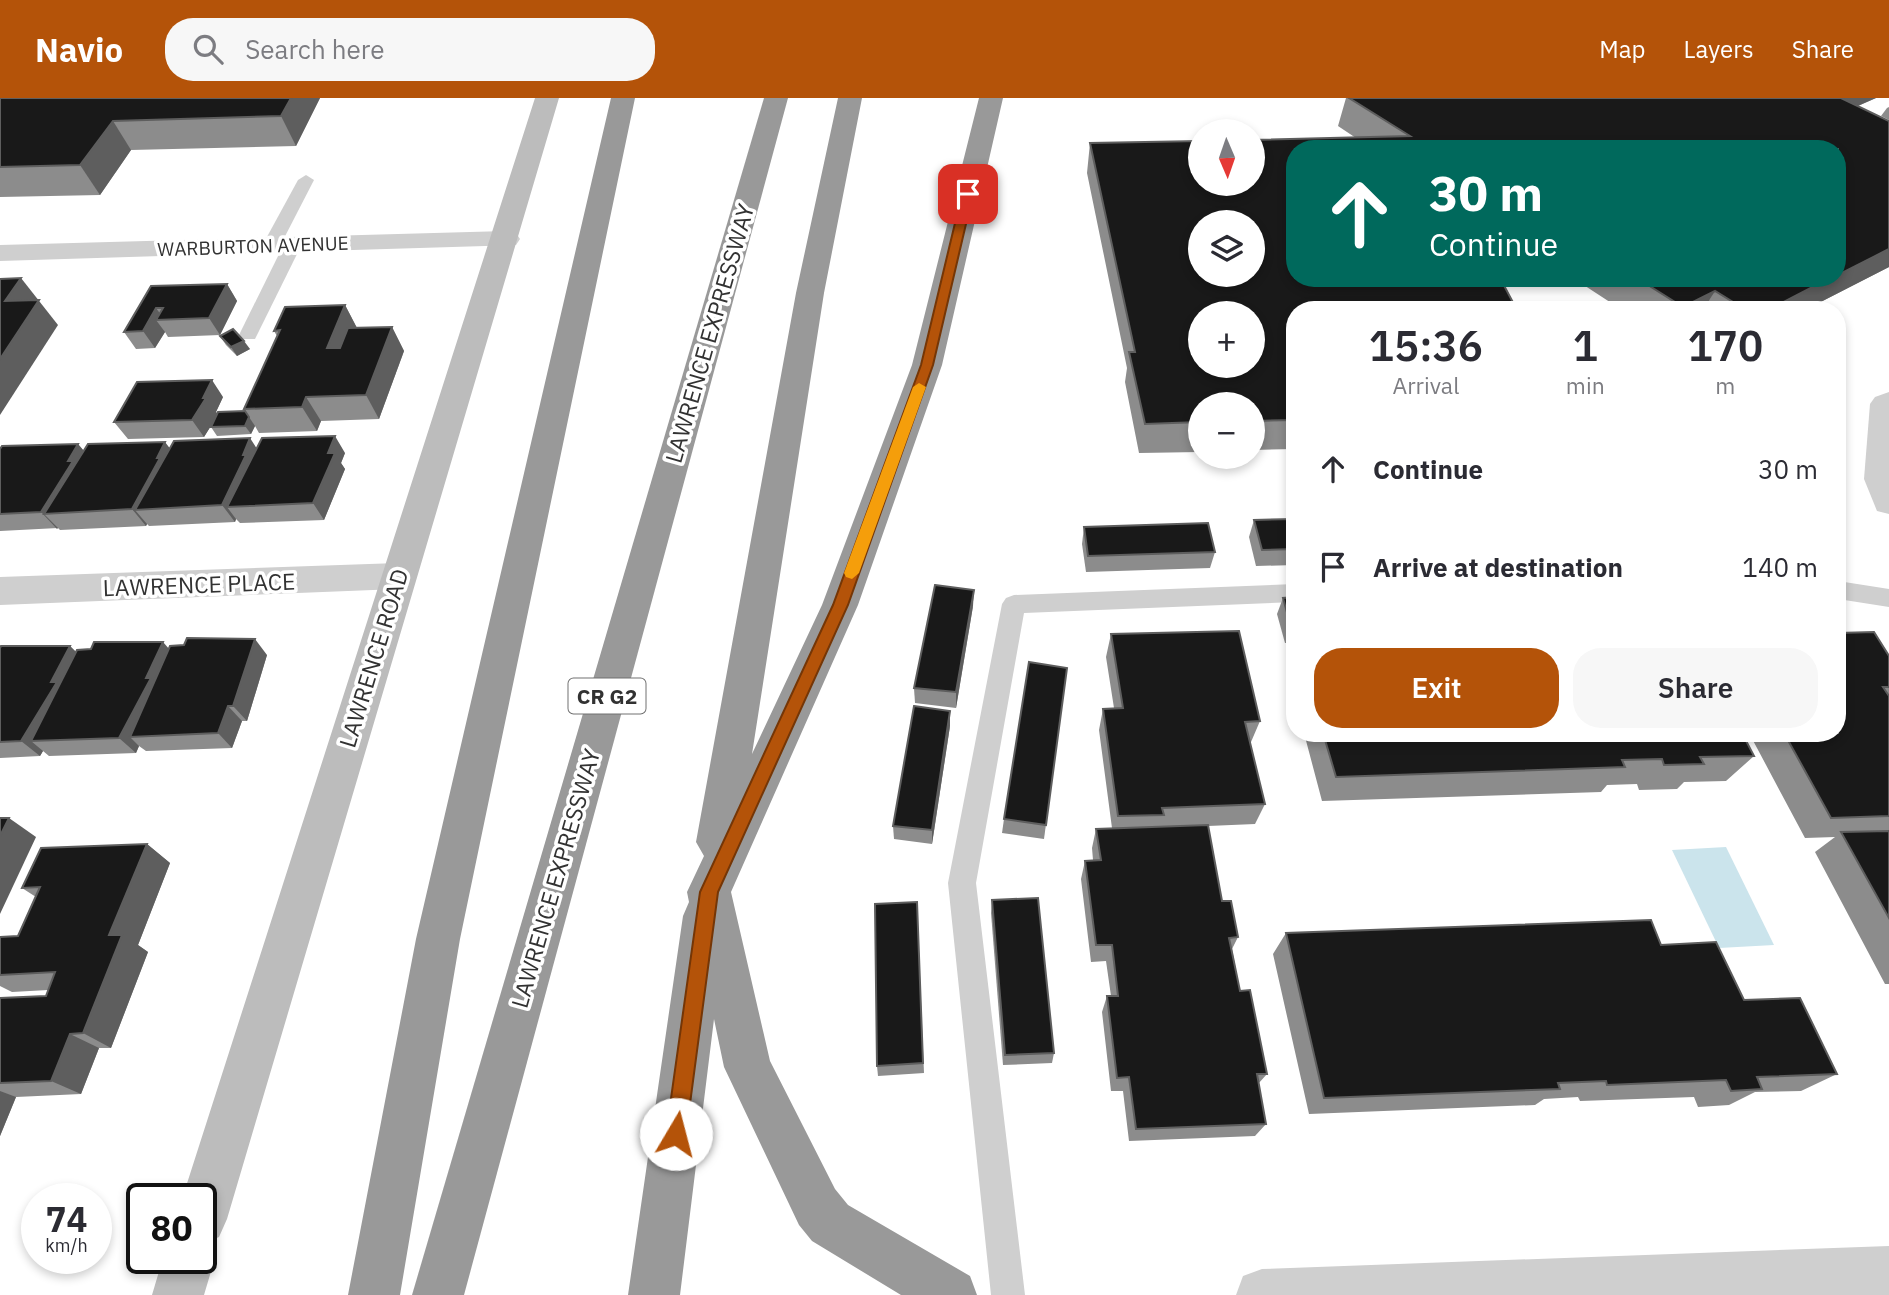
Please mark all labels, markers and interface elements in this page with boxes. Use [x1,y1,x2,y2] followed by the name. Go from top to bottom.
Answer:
[165,18,655,81] search box
[35,28,123,71] text: Navio
[189,30,227,68] icon: search
[245,32,385,66] text: Search here
[1599,33,1646,65] text: Map
[1684,33,1754,65] text: Layers
[1792,33,1854,65] text: Share
[1188,119,1265,196] north arrow
[1188,119,1265,469] map controls
[1429,161,1543,224] text: 30 m
[938,164,998,224] pin
[1314,168,1405,259] icon: ahead
[949,175,987,213] icon: arrive
[658,200,760,466] street label: LAWRENCE EXPRESSWAY
[1188,210,1265,287] button: layers
[1429,223,1558,265] text: Continue
[157,231,349,261] street label: WARBURTON AVENUE
[1188,301,1265,378] button: +
[1369,318,1483,373] text: 15:36
[1573,318,1598,373] text: 1
[1688,318,1763,373] text: 170
[1392,370,1459,400] text: Arrival
[1566,370,1605,400] text: min
[1715,370,1735,400] text: m
[1188,392,1265,469] button: −
[1314,450,1352,488] icon: ahead
[1373,452,1483,486] text: Continue
[1758,452,1818,486] text: 30 m
[1314,548,1352,586] icon: arrive
[1373,550,1623,584] text: Arrive at destination
[1742,550,1818,584] text: 140 m
[332,565,414,751] street label: LAWRENCE ROAD
[102,566,296,602] street label: LAWRENCE PLACE
[1314,648,1559,728] button: Exit
[1573,648,1818,728] button: Share
[568,678,646,714] road number: CR G2
[504,745,606,1011] street label: LAWRENCE EXPRESSWAY
[639,1097,713,1171] position arrow
[126,1183,217,1274] speed limit sign: 80
[45,1196,88,1242] text: 74
[45,1234,88,1257] text: km/h

